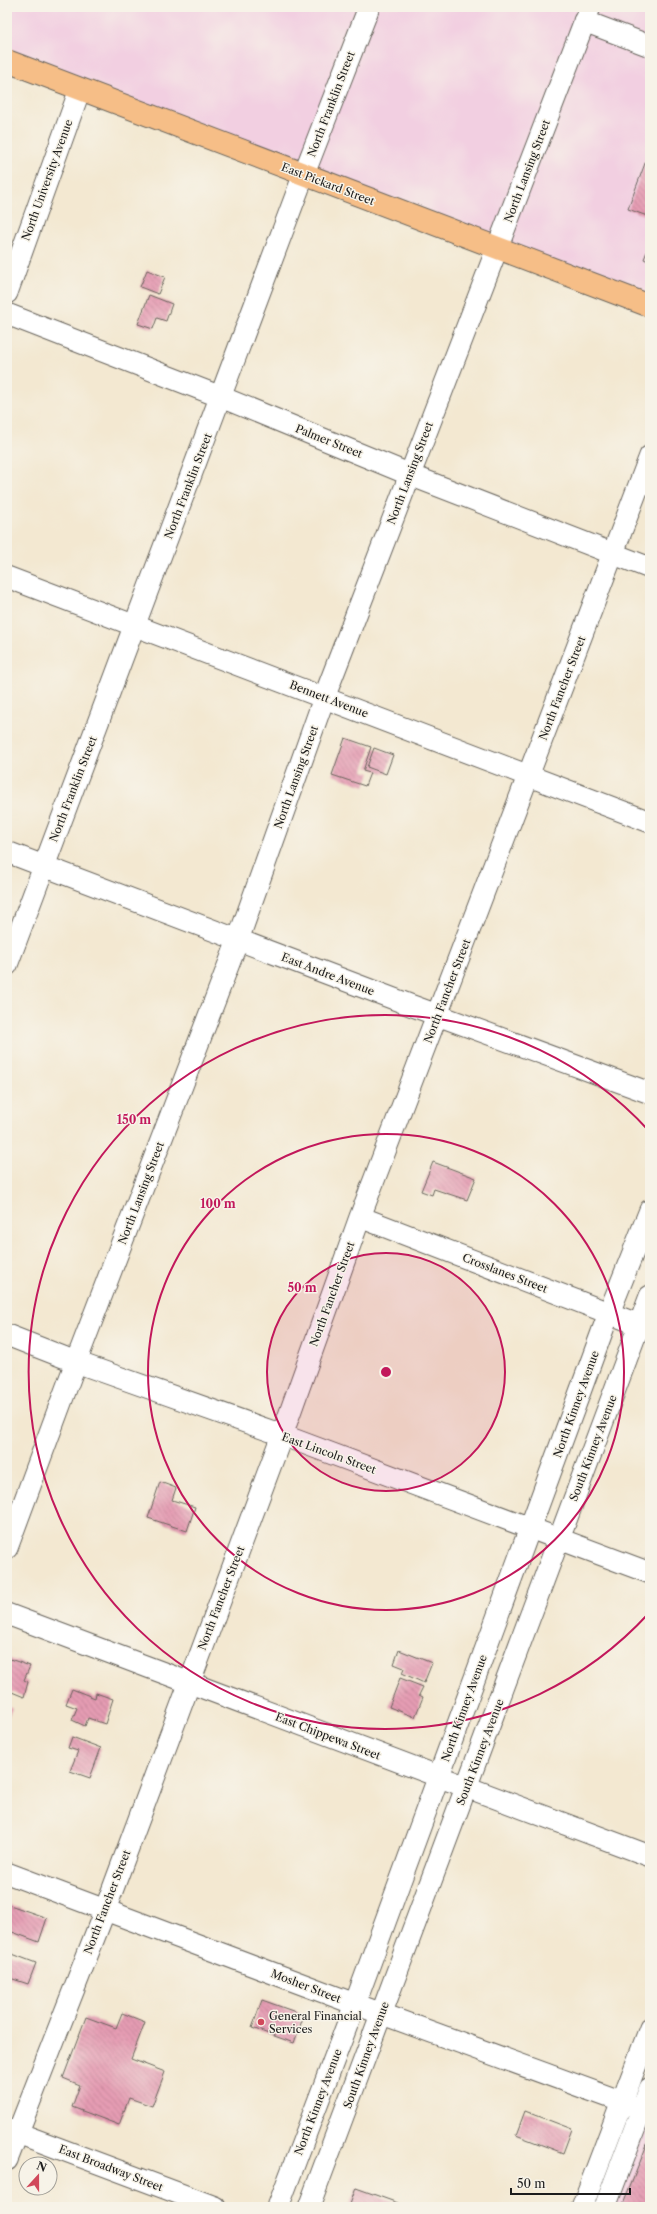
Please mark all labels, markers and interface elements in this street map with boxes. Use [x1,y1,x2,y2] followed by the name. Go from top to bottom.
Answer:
[304,49,358,159] street label: North Franklin Street
[19,117,75,243] street label: North University Avenue
[501,118,553,224] street label: North Lansing Street
[279,160,377,208] street label: East Pickard Street
[384,420,436,526] street label: North Lansing Street
[293,421,365,461] street label: Palmer Street
[161,431,215,541] street label: North Franklin Street
[536,634,588,742] street label: North Fancher Street
[288,678,370,720] street label: Bennett Avenue
[271,723,321,830] street label: North Lansing Street
[46,734,100,844] street label: North Franklin Street
[421,937,473,1045] street label: North Fancher Street
[280,950,376,998] street label: East Andre Avenue
[117,1112,151,1127] text: 150 m
[115,1140,167,1246] street label: North Lansing Street
[200,1196,236,1211] text: 100 m
[306,1240,358,1348] street label: North Fancher Street
[460,1250,550,1296] street label: Crosslanes Street
[287,1280,317,1295] text: 50 m
[550,1349,602,1459] street label: North Kinney Avenue
[379,1365,393,1379] centre of rings
[566,1393,620,1503] street label: South Kinney Avenue
[280,1429,378,1477] street label: East Lincoln Street
[195,1544,247,1652] street label: North Fancher Street
[438,1653,490,1763] street label: North Kinney Avenue
[453,1697,507,1807] street label: South Kinney Avenue
[273,1709,383,1763] street label: East Chippewa Street
[81,1848,133,1956] street label: North Fancher Street
[269,1966,343,2006] street label: Mosher Street
[340,2000,392,2110] street label: South Kinney Avenue
[269,2009,363,2036] place label: General Financial Services
[256,2017,266,2027] marker: General Financial Services
[291,2047,345,2157] street label: North Kinney Avenue
[57,2142,165,2194] street label: East Broadway Street
[18,2156,58,2196] north arrow
[35,2158,49,2175] text: N
[511,2170,630,2196] scale bar
[517,2176,546,2191] text: 50 m

